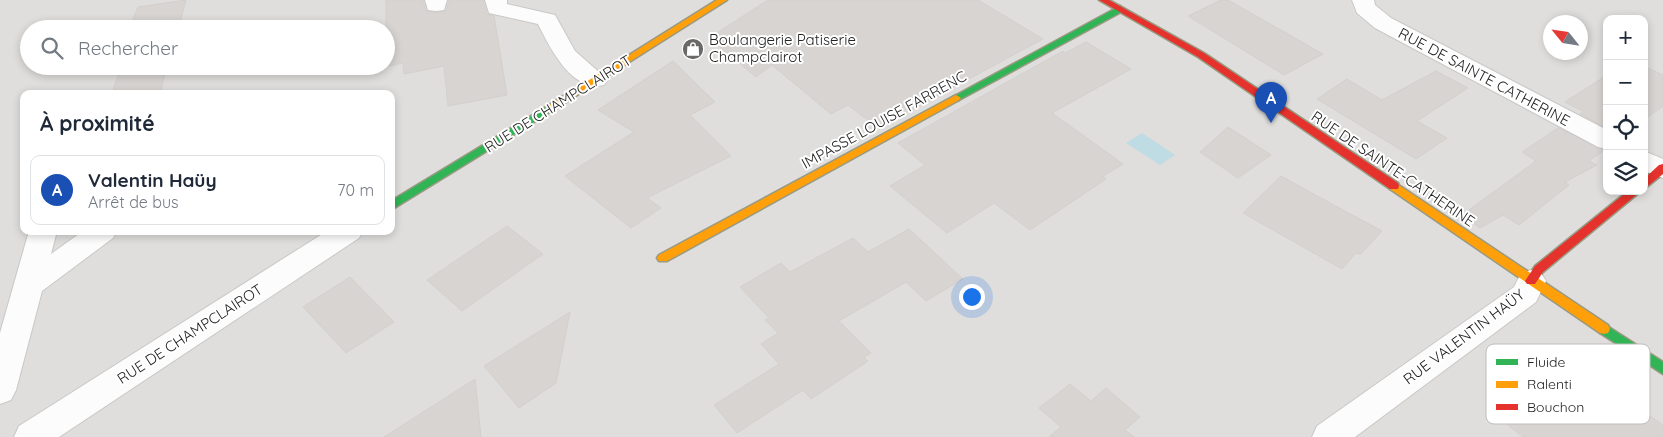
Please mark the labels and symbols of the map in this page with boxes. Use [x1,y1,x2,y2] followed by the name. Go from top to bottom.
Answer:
[1543,15,1588,60] north arrow
[1395,23,1573,130] street label: RUE DE SAINTE CATHERINE
[709,30,856,66] place label: Boulangerie Patiserie Champclairot
[681,37,705,61] shop icon: Boulangerie Patiserie Champclairot
[481,51,635,157] street label: RUE DE CHAMPCLAIROT
[798,66,970,173] street label: IMPASSE LOUISE FARRENC
[1255,82,1287,123] pin: A
[1308,107,1479,231] street label: RUE DE SAINTE-CATHERINE
[113,279,266,388] street label: RUE DE CHAMPCLAIROT
[959,284,985,310] your location
[1399,284,1529,388] street label: RUE VALENTIN HAÜY
[1486,344,1650,424] legend
[1527,353,1566,371] text: Fluide
[1527,375,1572,393] text: Ralenti
[1527,398,1584,416] text: Bouchon

